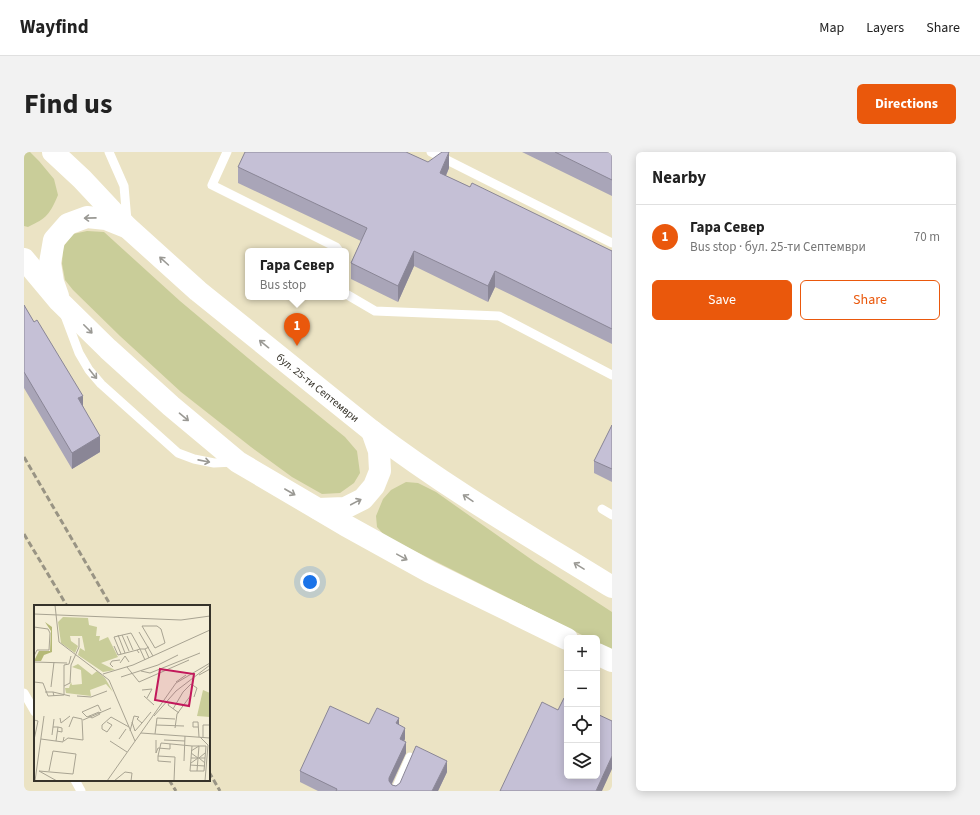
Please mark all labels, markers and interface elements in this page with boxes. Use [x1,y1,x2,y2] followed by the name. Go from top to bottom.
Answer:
[20,14,89,41] text: Wayfind
[819,18,844,38] text: Map
[866,18,904,38] text: Layers
[926,18,960,38] text: Share
[24,84,112,124] text: Find us
[857,84,956,124] button: Directions
[652,166,706,190] text: Nearby
[84,215,97,222] one-way arrow
[690,217,765,238] text: Гара Север
[662,228,668,246] text: 1
[914,228,940,246] text: 70 m
[690,238,866,256] text: Bus stop · бул. 25-ти Септември
[245,248,349,300] popup
[260,255,334,276] text: Гара Север
[159,256,170,265] one-way arrow
[260,276,306,294] text: Bus stop
[652,280,792,320] button: Save
[800,280,940,320] button: Share
[284,313,310,346] pin: 1
[83,324,93,334] one-way arrow
[258,340,269,348] one-way arrow
[273,350,362,426] street label: бул. 25-ти Септември
[88,368,97,379] one-way arrow
[179,412,190,421] one-way arrow
[197,458,210,466] one-way arrow
[283,489,295,497] one-way arrow
[463,494,474,502] one-way arrow
[350,498,362,506] one-way arrow
[396,553,408,561] one-way arrow
[573,562,585,570] one-way arrow
[300,572,320,592] your location
[34,605,210,781] inset map
[564,635,600,779] map controls
[564,635,600,671] button: +
[564,671,600,707] button: −
[564,707,600,743] button: locate
[564,743,600,779] button: layers

